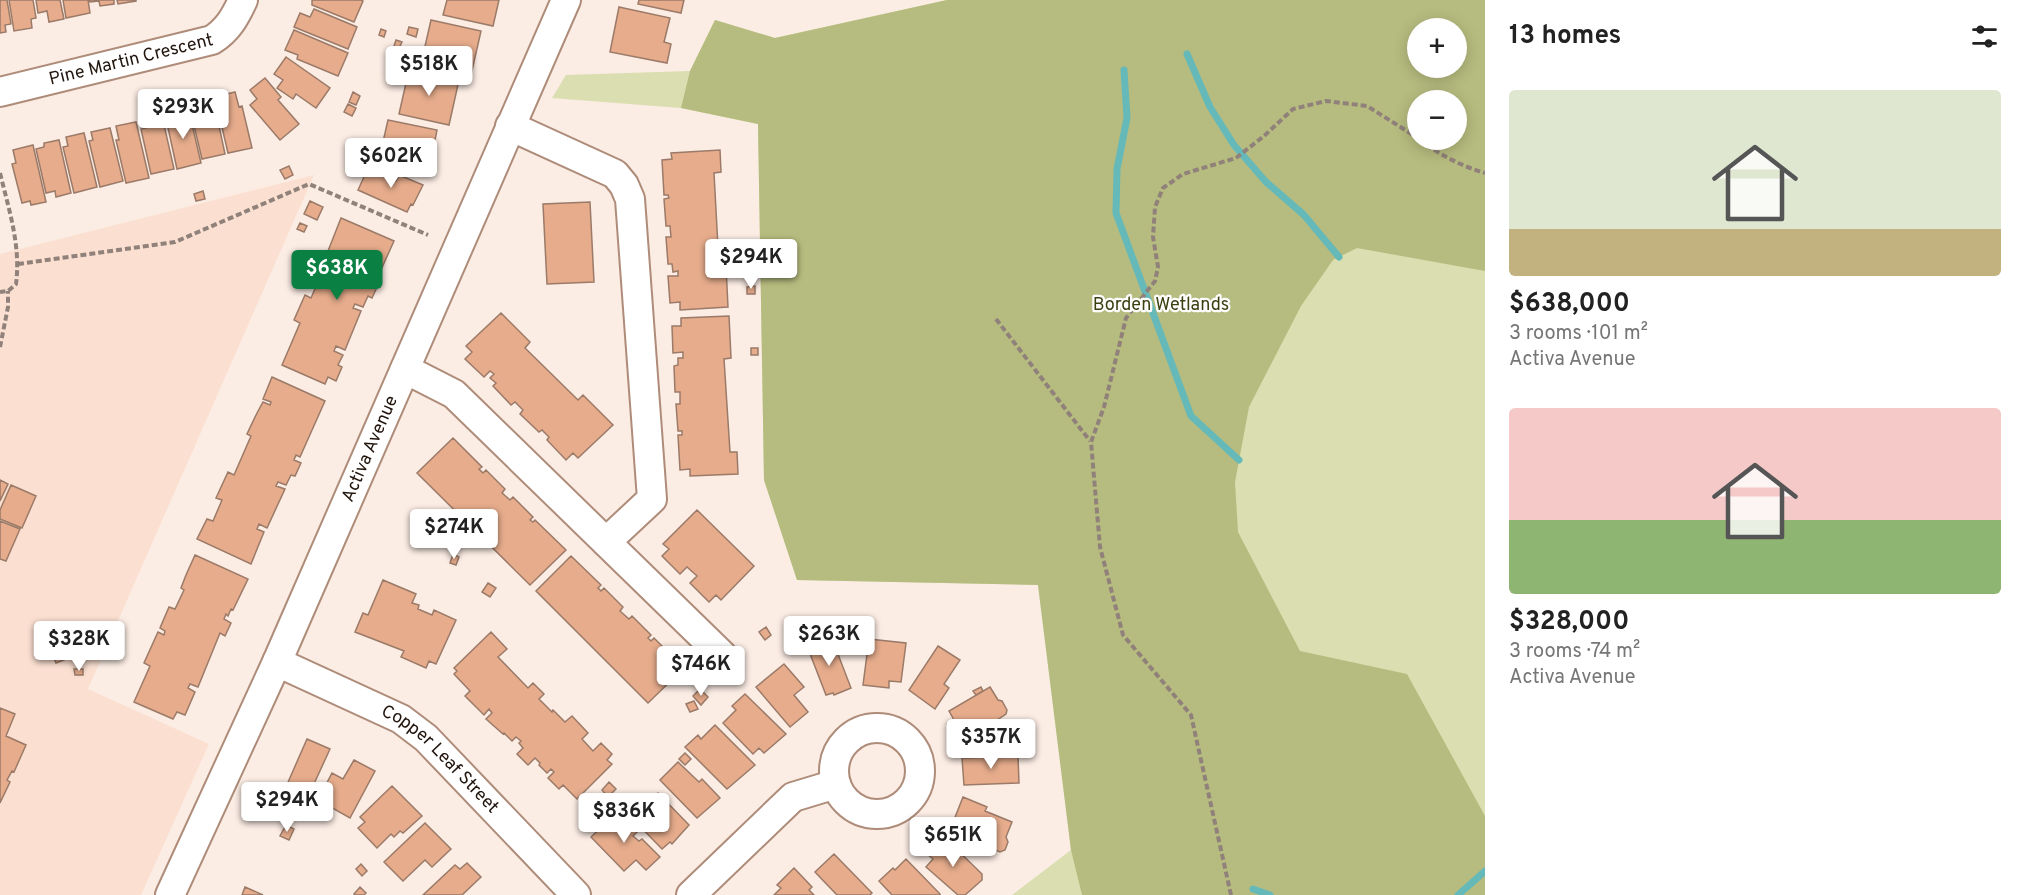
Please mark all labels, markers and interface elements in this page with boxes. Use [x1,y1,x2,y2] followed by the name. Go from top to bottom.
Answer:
[1407,18,1467,150] map controls
[1407,18,1467,78] button: +
[1509,20,1621,53] text: 13 homes
[1968,20,2001,53] icon: filters
[47,29,216,91] street label: Pine Martin Crescent
[387,46,471,97] pin: $518K
[400,52,458,78] text: $518K
[141,89,225,140] pin: $293K
[1407,90,1467,150] button: −
[152,95,214,121] text: $293K
[1701,129,1809,237] icon: home
[349,138,433,189] pin: $602K
[359,144,423,170] text: $602K
[709,239,793,290] pin: $294K
[719,245,783,271] text: $294K
[295,250,379,301] pin: $638K
[305,256,369,282] text: $638K
[1509,288,1630,321] text: $638,000
[1093,294,1229,317] park label: Borden Wetlands
[1509,321,1648,347] text: 3 rooms · 101 m²
[1509,347,1636,373] text: Activa Avenue
[337,392,403,506] street label: Activa Avenue
[1701,447,1809,555] icon: home
[412,509,496,560] pin: $274K
[424,515,484,541] text: $274K
[1509,606,1629,639] text: $328,000
[787,616,871,667] pin: $263K
[37,621,121,672] pin: $328K
[798,622,860,648] text: $263K
[48,627,110,653] text: $328K
[1509,639,1640,665] text: 3 rooms · 74 m²
[659,646,743,697] pin: $746K
[671,652,731,678] text: $746K
[1509,665,1636,691] text: Activa Avenue
[377,700,504,818] street label: Copper Leaf Street
[949,719,1033,770] pin: $357K
[960,725,1022,751] text: $357K
[245,782,329,833] pin: $294K
[255,788,319,814] text: $294K
[582,793,666,844] pin: $836K
[592,799,656,825] text: $836K
[911,817,995,868] pin: $651K
[924,823,982,849] text: $651K

